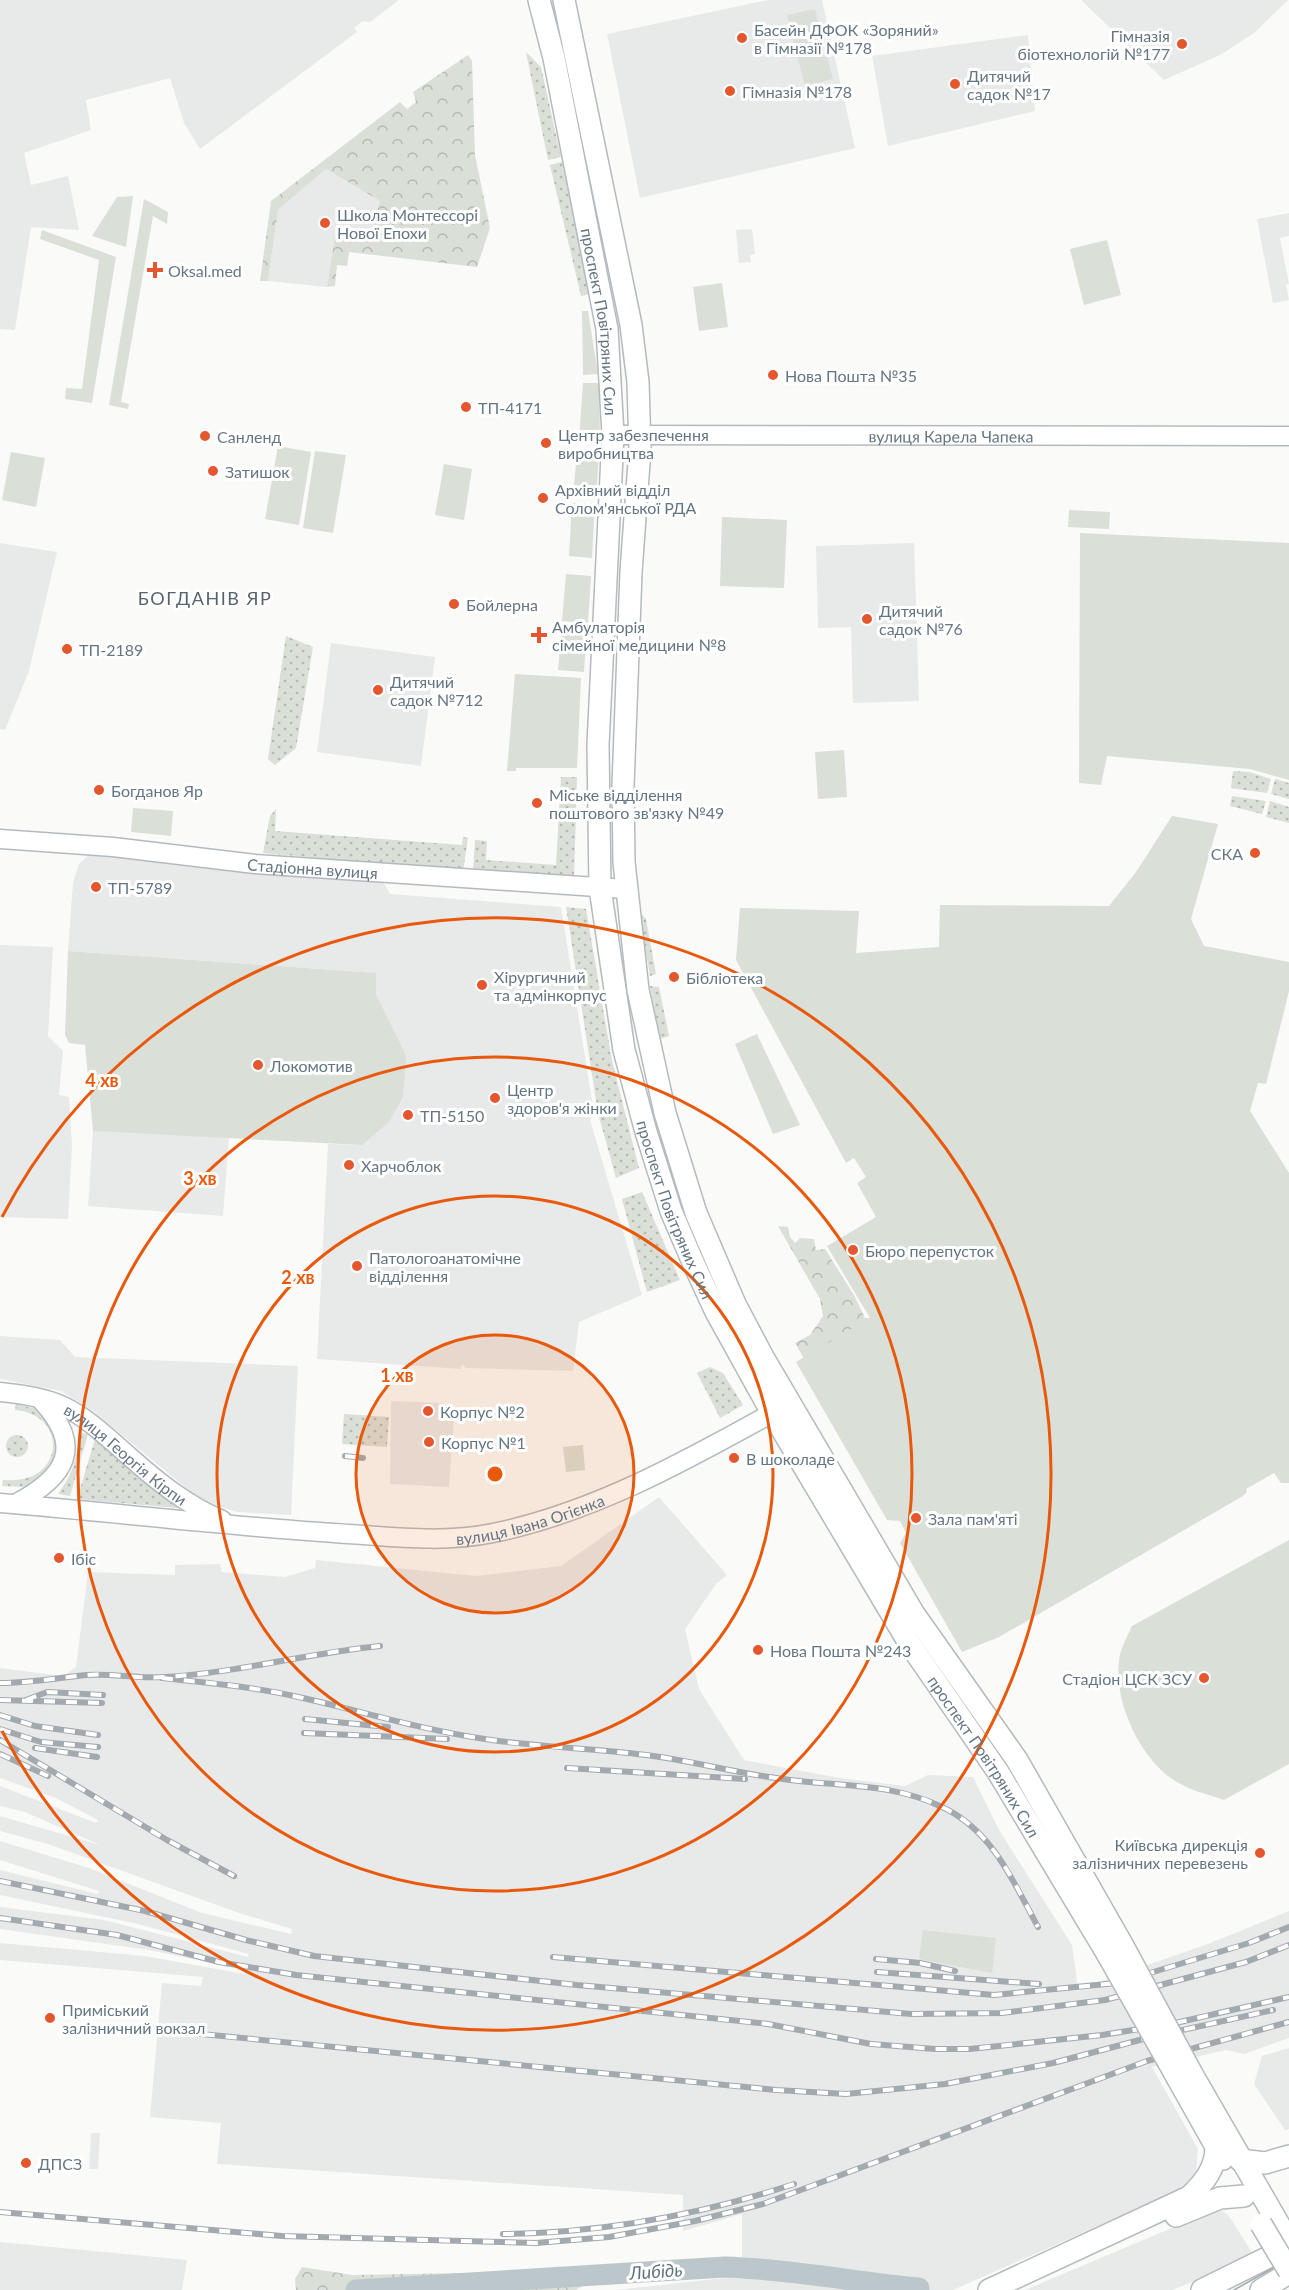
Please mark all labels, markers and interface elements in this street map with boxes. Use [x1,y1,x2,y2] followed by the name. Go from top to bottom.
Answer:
[754,20,939,57] place label: Басейн ДФОК «Зоряний» в Гімназії №178
[1018,26,1170,63] place label: Гімназія біотехнологій №177
[735,31,749,45] marker: Басейн ДФОК «Зоряний» в Гімназії №178
[1175,37,1189,51] marker: Гімназія біотехнологій №177
[967,66,1051,103] place label: Дитячий садок №17
[948,77,962,91] marker: Дитячий садок №17
[742,82,852,101] place label: Гімназія №178
[723,84,737,98] marker: Гімназія №178
[337,205,478,242] place label: Школа Монтессорі Нової Епохи
[318,216,332,230] marker: Школа Монтессорі Нової Епохи
[578,226,621,416] street label: проспект Повітряних Сил
[146,261,164,279] marker: Oksal.med
[168,261,242,280] place label: Oksal.med
[785,366,917,385] place label: Нова Пошта №35
[766,368,780,382] marker: Нова Пошта №35
[478,398,542,417] place label: ТП-4171
[459,400,473,414] marker: ТП-4171
[558,425,709,462] place label: Центр забезпечення виробництва
[869,426,1033,445] street label: вулиця Карела Чапека
[217,427,281,446] place label: Санленд
[198,429,212,443] marker: Санленд
[539,436,553,450] marker: Центр забезпечення виробництва
[225,462,290,481] place label: Затишок
[206,464,220,478] marker: Затишок
[555,480,696,517] place label: Архівний відділ Солом'янської РДА
[536,491,550,505] marker: Архівний відділ Солом'янської РДА
[138,587,272,609] district label: БОГДАНІВ ЯР
[466,595,538,614] place label: Бойлерна
[447,597,461,611] marker: Бойлерна
[879,601,963,638] place label: Дитячий садок №76
[860,612,874,626] marker: Дитячий садок №76
[552,617,726,654] place label: Амбулаторія сімейної медицини №8
[530,626,548,644] marker: Амбулаторія сімейної медицини №8
[79,640,143,659] place label: ТП-2189
[60,642,74,656] marker: ТП-2189
[390,672,483,709] place label: Дитячий садок №712
[371,683,385,697] marker: Дитячий садок №712
[111,781,203,800] place label: Богданов Яр
[92,783,106,797] marker: Богданов Яр
[549,785,724,822] place label: Міське відділення поштового зв'язку №49
[530,796,544,810] marker: Міське відділення поштового зв'язку №49
[1211,844,1243,863] place label: СКА
[1248,846,1262,860] marker: СКА
[246,854,378,882] street label: Стадіонна вулиця
[108,878,172,897] place label: ТП-5789
[89,880,103,894] marker: ТП-5789
[494,967,607,1004] place label: Хірургичний та адмінкорпус
[686,968,763,987] place label: Бібліотека
[667,970,681,984] marker: Бібліотека
[475,978,489,992] marker: Хірургичний та адмінкорпус
[269,1056,353,1075] place label: Локомотив
[251,1058,265,1072] marker: Локомотив
[85,1069,119,1091] text: 4 хв
[507,1080,617,1117] place label: Центр здоров'я жінки
[488,1091,502,1105] marker: Центр здоров'я жінки
[420,1106,484,1125] place label: ТП-5150
[401,1108,415,1122] marker: ТП-5150
[634,1118,718,1301] street label: проспект Повітряних Сил
[361,1156,442,1175] place label: Харчоблок
[342,1158,356,1172] marker: Харчоблок
[183,1167,217,1189] text: 3 хв
[865,1241,995,1260] place label: Бюро перепусток
[846,1243,860,1257] marker: Бюро перепусток
[369,1248,521,1285] place label: Патологоанатомічне відділення
[350,1259,364,1273] marker: Патологоанатомічне відділення
[281,1266,315,1288] text: 2 хв
[380,1364,414,1386] text: 1 хв
[61,1399,191,1508] street label: вулиця Георгія Кірпи
[440,1402,525,1421] place label: Корпус №2
[421,1404,435,1418] marker: Корпус №2
[441,1433,526,1452] place label: Корпус №1
[422,1435,436,1449] marker: Корпус №1
[746,1449,835,1468] place label: В шоколаде
[727,1451,741,1465] marker: В шоколаде
[485,1464,505,1484] centre of rings
[455,1490,607,1547] street label: вулиця Івана Огієнка
[928,1509,1018,1528] place label: Зала пам'яті
[909,1511,923,1525] marker: Зала пам'яті
[71,1549,96,1568] place label: Ібіс
[52,1551,66,1565] marker: Ібіс
[770,1641,911,1660] place label: Нова Пошта №243
[751,1643,765,1657] marker: Нова Пошта №243
[1062,1669,1193,1688] place label: Стадіон ЦСК ЗСУ
[1197,1671,1211,1685] marker: Стадіон ЦСК ЗСУ
[925,1672,1044,1840] street label: проспект Повітряних Сил
[1072,1835,1248,1872] place label: Київська дирекція залізничних перевезень
[1253,1846,1267,1860] marker: Київська дирекція залізничних перевезень
[62,2000,205,2037] place label: Приміський залізничний вокзал
[43,2011,57,2025] marker: Приміський залізничний вокзал
[38,2154,82,2173] place label: ДПСЗ
[19,2156,33,2170] marker: ДПСЗ
[628,2258,683,2284] water label: Либідь

